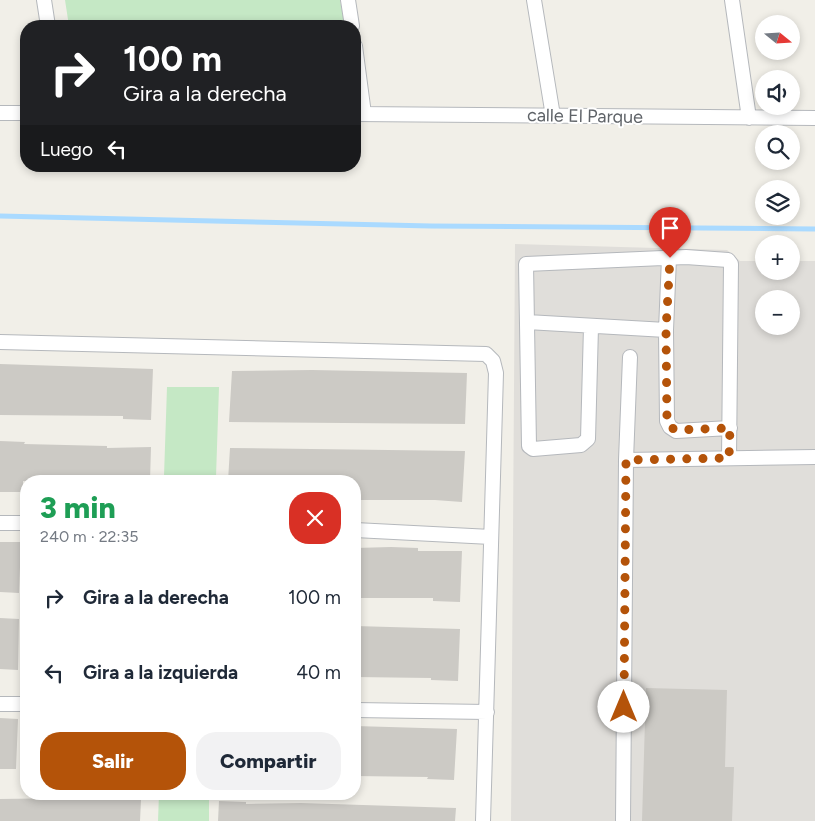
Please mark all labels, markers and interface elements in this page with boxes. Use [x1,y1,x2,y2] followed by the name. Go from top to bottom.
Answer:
[755,15,800,60] north arrow
[755,15,800,335] map controls
[123,38,222,80] text: 100 m
[40,40,105,105] icon: right
[755,70,800,115] button: sound
[123,80,287,107] text: Gira a la derecha
[527,104,643,128] street label: calle El Parque
[755,125,800,170] button: search
[103,135,131,163] icon: left
[40,138,93,161] text: Luego
[755,180,800,225] button: layers
[649,207,691,258] pin
[656,214,684,242] icon: arrive
[755,235,800,280] button: +
[755,290,800,335] button: −
[40,489,116,526] text: 3 min
[289,492,341,544] button: close
[40,527,139,546] text: 240 m · 22:35
[40,584,68,612] icon: right
[83,586,229,609] text: Gira a la derecha
[288,586,341,609] text: 100 m
[40,659,68,687] icon: left
[83,661,238,684] text: Gira a la izquierda
[296,661,341,684] text: 40 m
[597,680,649,732] position arrow
[40,732,186,790] button: Salir
[196,732,341,790] button: Compartir

